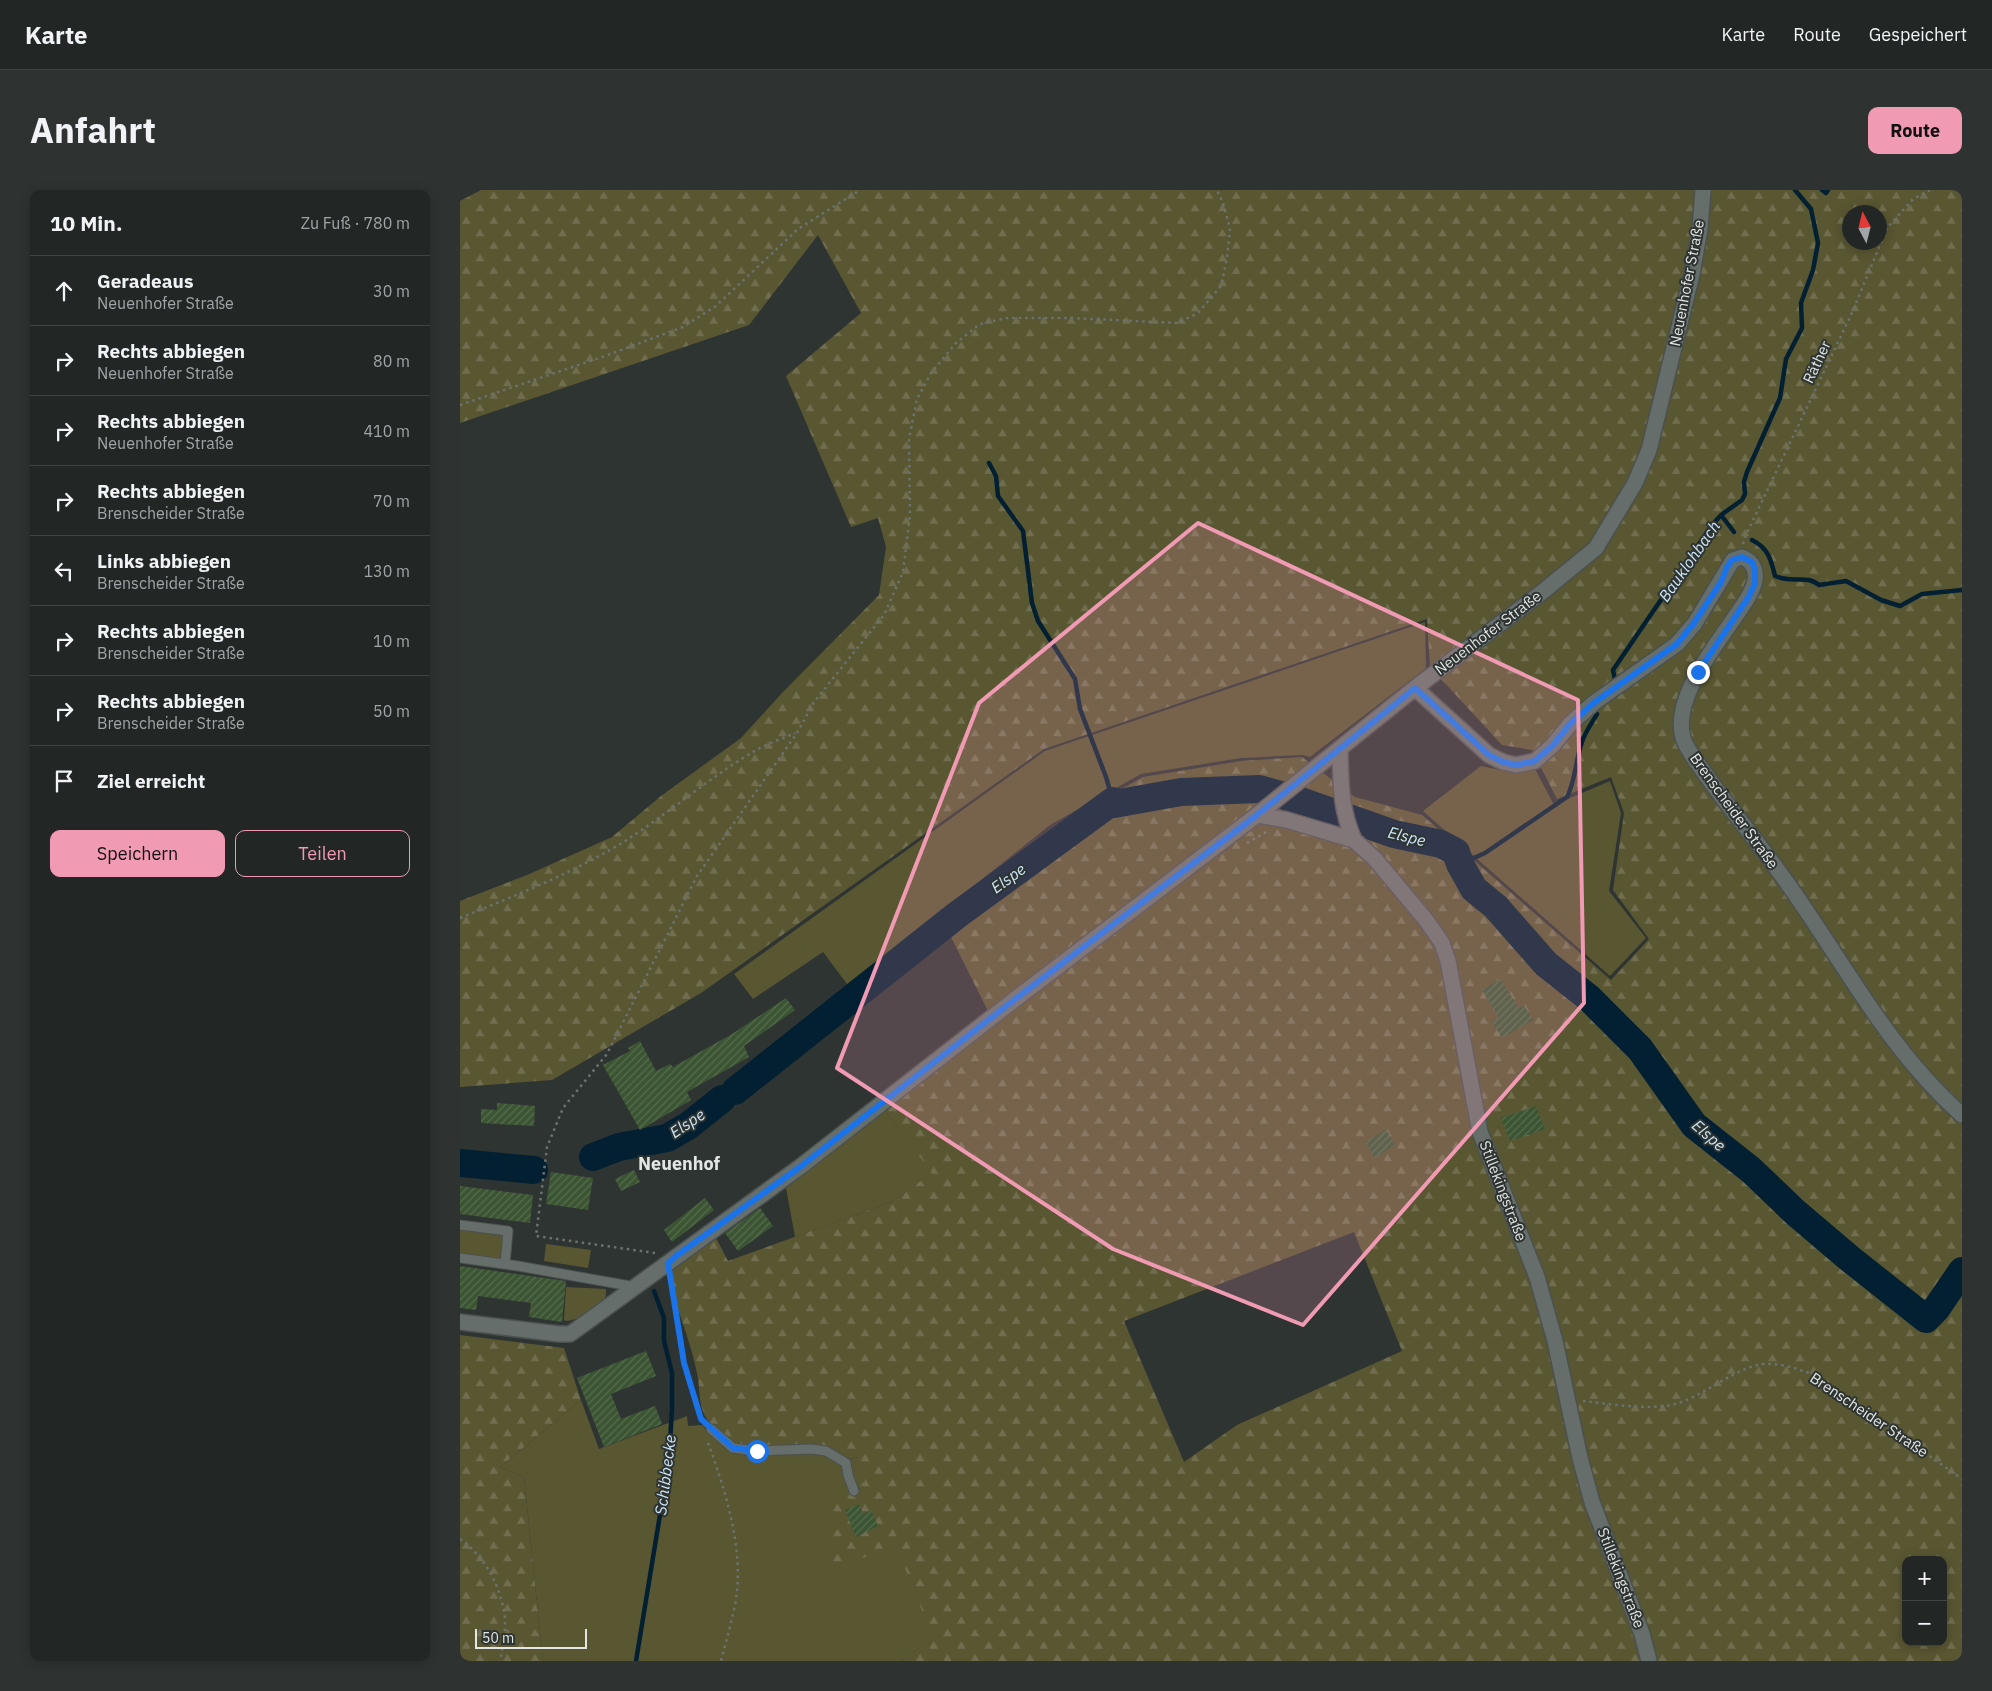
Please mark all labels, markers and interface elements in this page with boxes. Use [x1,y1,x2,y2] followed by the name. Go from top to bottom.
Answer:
[25,19,88,51] text: Karte
[1722,23,1765,46] text: Karte
[1793,23,1841,46] text: Route
[1869,23,1967,46] text: Gespeichert
[30,107,156,153] text: Anfahrt
[1868,107,1962,154] button: Route
[1842,205,1887,250] north arrow
[50,209,122,237] text: 10 Min.
[301,213,410,233] text: Zu Fuß · 780 m
[1665,218,1708,348] street label: Neuenhofer Straße
[97,269,194,293] text: Geradeaus
[50,277,78,305] icon: ahead
[373,281,410,301] text: 30 m
[97,293,234,313] text: Neuenhofer Straße
[1798,337,1835,386] street label: Räther
[97,339,245,363] text: Rechts abbiegen
[50,347,78,375] icon: right
[373,351,410,371] text: 80 m
[97,363,234,383] text: Neuenhofer Straße
[97,409,245,433] text: Rechts abbiegen
[50,417,78,445] icon: right
[363,421,410,441] text: 410 m
[97,433,234,453] text: Neuenhofer Straße
[97,479,245,503] text: Rechts abbiegen
[50,487,78,515] icon: right
[373,491,410,511] text: 70 m
[97,503,245,523] text: Brenscheider Straße
[1654,517,1724,605] water label: Bauklohbach
[97,549,231,573] text: Links abbiegen
[50,557,78,585] icon: left
[363,561,410,581] text: 130 m
[97,573,245,593] text: Brenscheider Straße
[1431,586,1545,679] street label: Neuenhofer Straße
[97,619,245,643] text: Rechts abbiegen
[50,627,78,655] icon: right
[373,631,410,651] text: 10 m
[97,643,245,663] text: Brenscheider Straße
[1687,661,1710,684] route end
[97,689,245,713] text: Rechts abbiegen
[50,697,78,725] icon: right
[373,701,410,721] text: 50 m
[97,713,245,733] text: Brenscheider Straße
[1686,749,1783,872] street label: Brenscheider Straße
[50,767,78,795] icon: arrive
[97,769,205,793] text: Ziel erreicht
[1386,822,1428,850] water label: Elspe
[50,830,225,877] button: Speichern
[235,830,410,877] button: Teilen
[987,859,1029,897] water label: Elspe
[666,1104,708,1142] water label: Elspe
[1688,1115,1730,1155] water label: Elspe
[1476,1138,1531,1244] street label: Stillekingstraße
[638,1152,720,1175] district label: Neuenhof
[1807,1368,1932,1461] street label: Brenscheider Straße
[650,1434,680,1516] water label: Schibbecke
[746,1440,769,1463] route start
[1594,1525,1649,1631] street label: Stillekingstraße
[1902,1556,1947,1646] map controls
[1902,1556,1947,1601] button: +
[1902,1601,1947,1646] button: −
[475,1626,588,1649] scale bar
[482,1629,514,1647] text: 50 m

